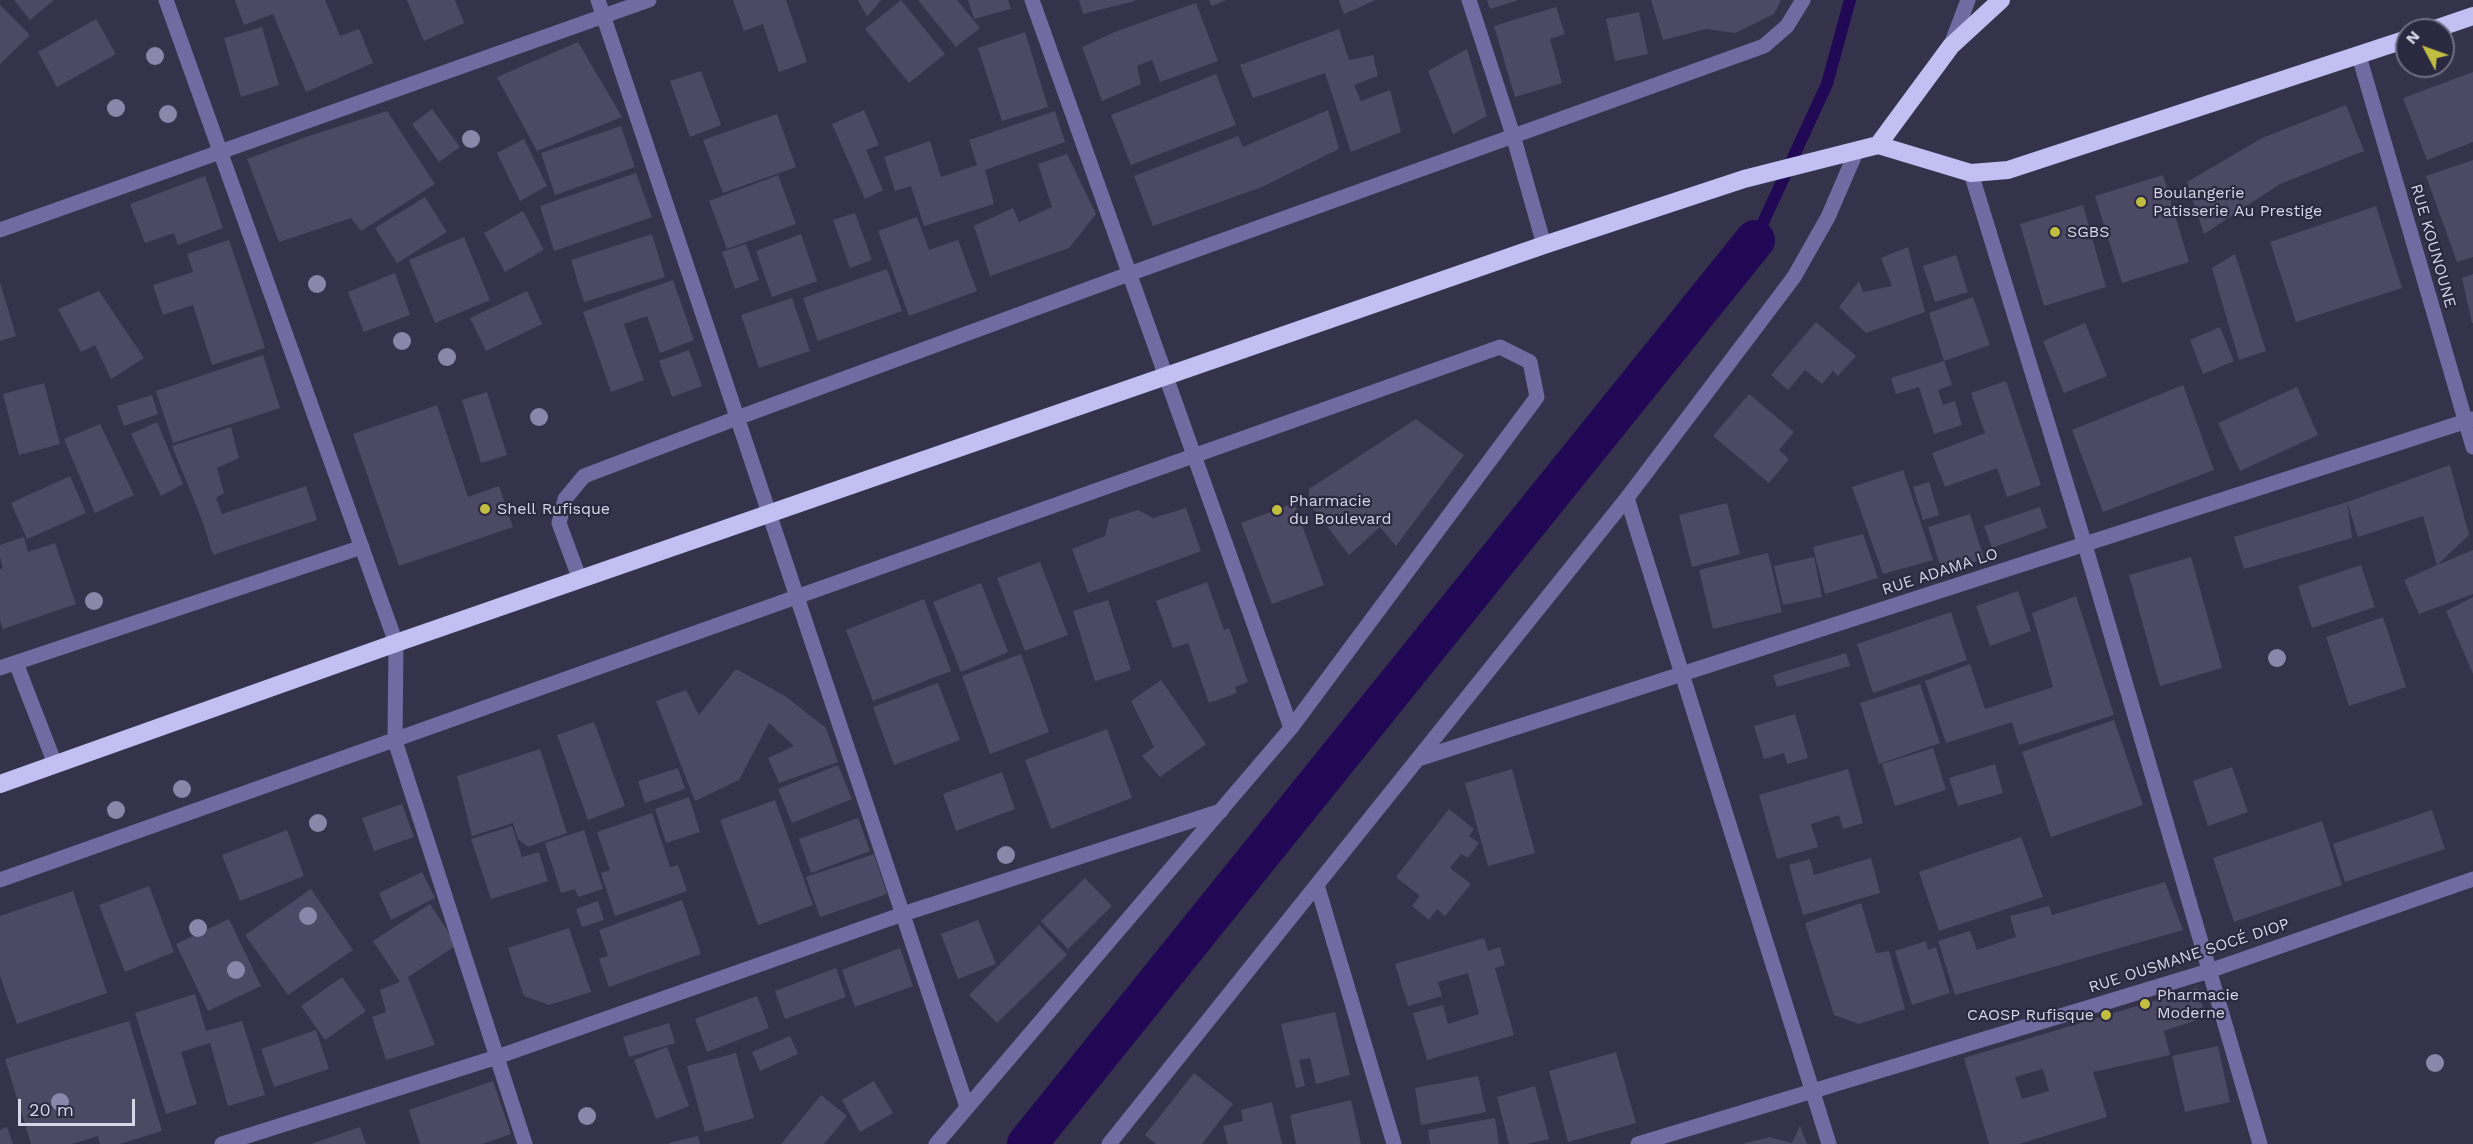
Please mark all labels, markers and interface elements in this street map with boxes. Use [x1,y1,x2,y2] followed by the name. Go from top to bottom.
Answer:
[2395,18,2455,78] north arrow
[2401,26,2424,48] text: N
[2406,182,2460,310] street label: RUE KOUNOUNE
[2153,183,2322,221] place label: Boulangerie Patisserie Au Prestige
[2134,195,2148,209] marker: Boulangerie Patisserie Au Prestige
[2067,222,2110,242] place label: SGBS
[2048,225,2062,239] marker: SGBS
[1289,491,1392,529] place label: Pharmacie du Boulevard
[497,499,610,519] place label: Shell Rufisque
[478,502,492,516] marker: Shell Rufisque
[1270,503,1284,517] marker: Pharmacie du Boulevard
[1880,544,2000,600] street label: RUE ADAMA LO
[2086,914,2292,998] street label: RUE OUSMANE SOCÉ DIOP
[2157,985,2239,1023] place label: Pharmacie Moderne
[2138,997,2152,1011] marker: Pharmacie Moderne
[1967,1005,2094,1025] place label: CAOSP Rufisque
[2099,1008,2113,1022] marker: CAOSP Rufisque
[21,1087,138,1125] scale bar
[29,1099,74,1120] text: 20 m

